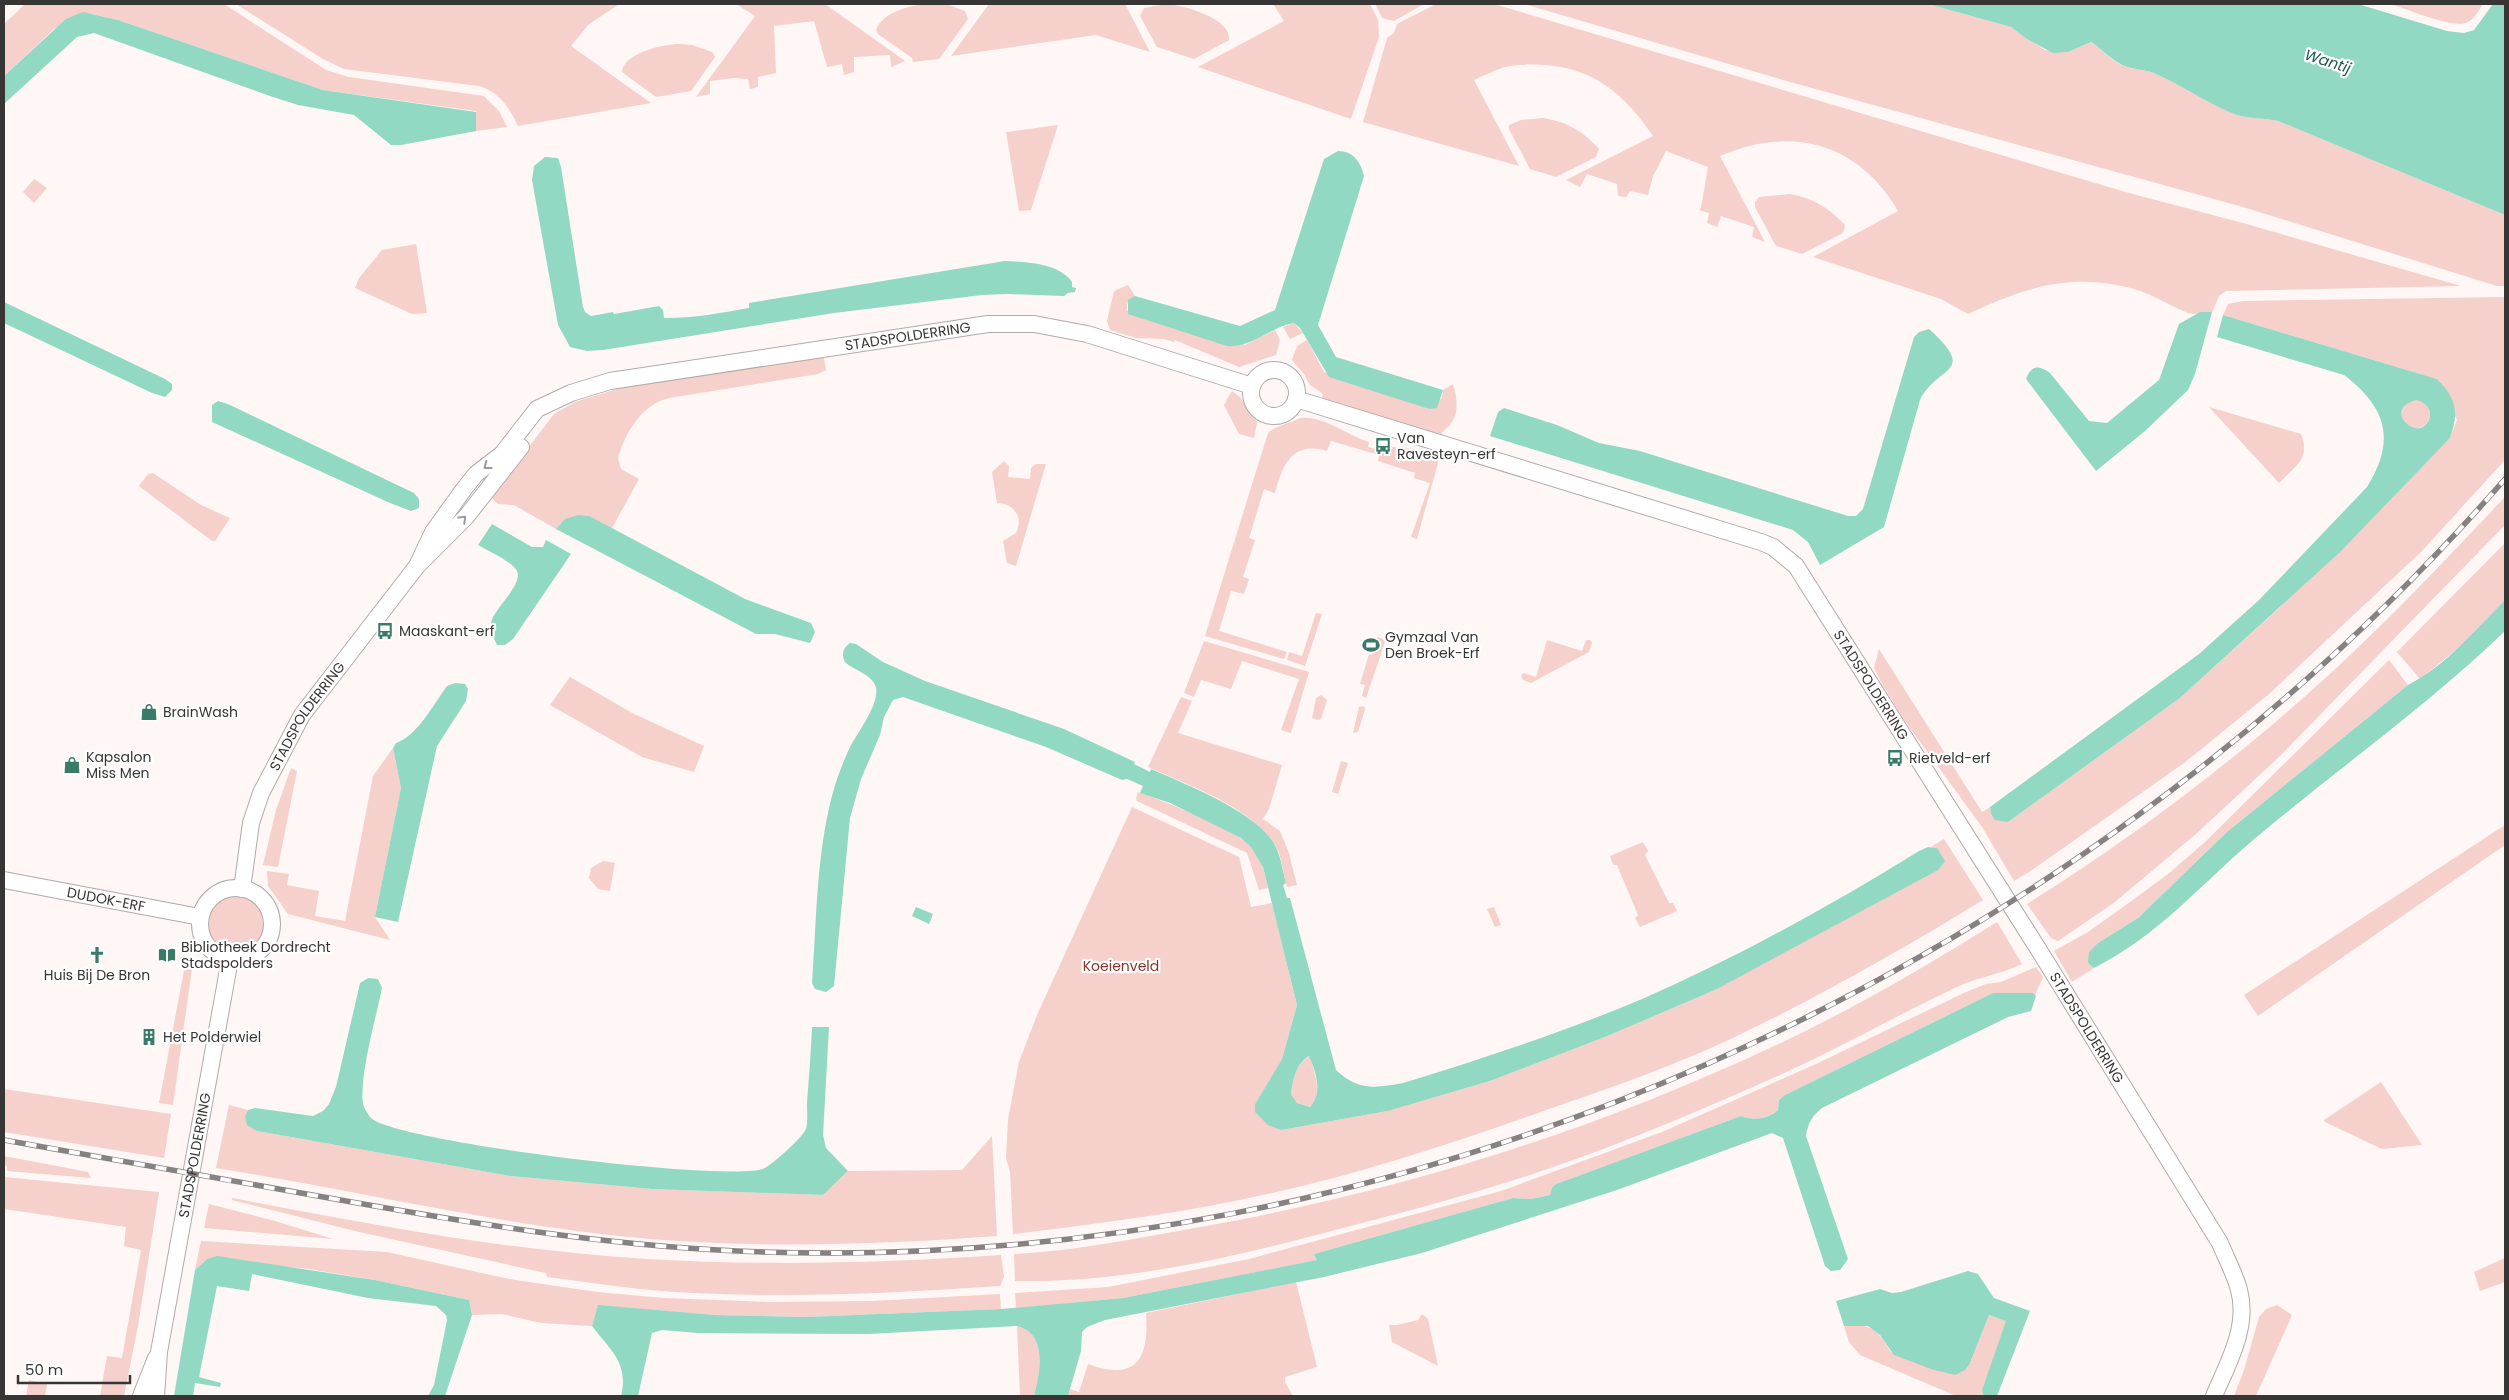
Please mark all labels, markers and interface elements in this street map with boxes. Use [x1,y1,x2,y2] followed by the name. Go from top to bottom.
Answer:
[2302,44,2354,78] water label: Wantij
[843,317,972,355] street label: STADSPOLDERRING
[1397,428,1496,464] place label: Van Ravesteyn-erf
[1373,436,1393,456] bus stop icon: Van Ravesteyn-erf
[484,460,493,468] one-way arrow
[458,516,467,525] one-way arrow
[375,621,395,641] bus stop icon: Maaskant-erf
[399,621,495,641] place label: Maaskant-erf
[1829,626,1914,744] street label: STADSPOLDERRING
[1385,627,1480,663] place label: Gymzaal Van Den Broek-Erf
[1361,635,1381,655] sports icon: Gymzaal Van Den Broek-Erf
[264,657,350,774] street label: STADSPOLDERRING
[139,702,159,722] shop icon: BrainWash
[163,702,238,722] place label: BrainWash
[86,747,151,783] place label: Kapsalon Miss Men
[1885,748,1905,768] bus stop icon: Rietveld-erf
[1909,748,1991,768] place label: Rietveld-erf
[62,755,82,775] shop icon: Kapsalon Miss Men
[65,882,147,916] street label: DUDOK-ERF
[181,937,331,973] place label: Bibliotheek Dordrecht Stadspolders
[87,945,107,965] church icon: Huis Bij De Bron
[157,945,177,965] library icon: Bibliotheek Dordrecht Stadspolders
[1083,956,1159,976] park label: Koeienveld
[44,965,150,985] place label: Huis Bij De Bron
[2045,968,2129,1087] street label: STADSPOLDERRING
[139,1027,159,1047] building icon: Het Polderwiel
[163,1027,261,1047] place label: Het Polderwiel
[173,1091,216,1219] street label: STADSPOLDERRING
[18,1352,130,1384] scale bar
[25,1359,63,1380] text: 50 m

